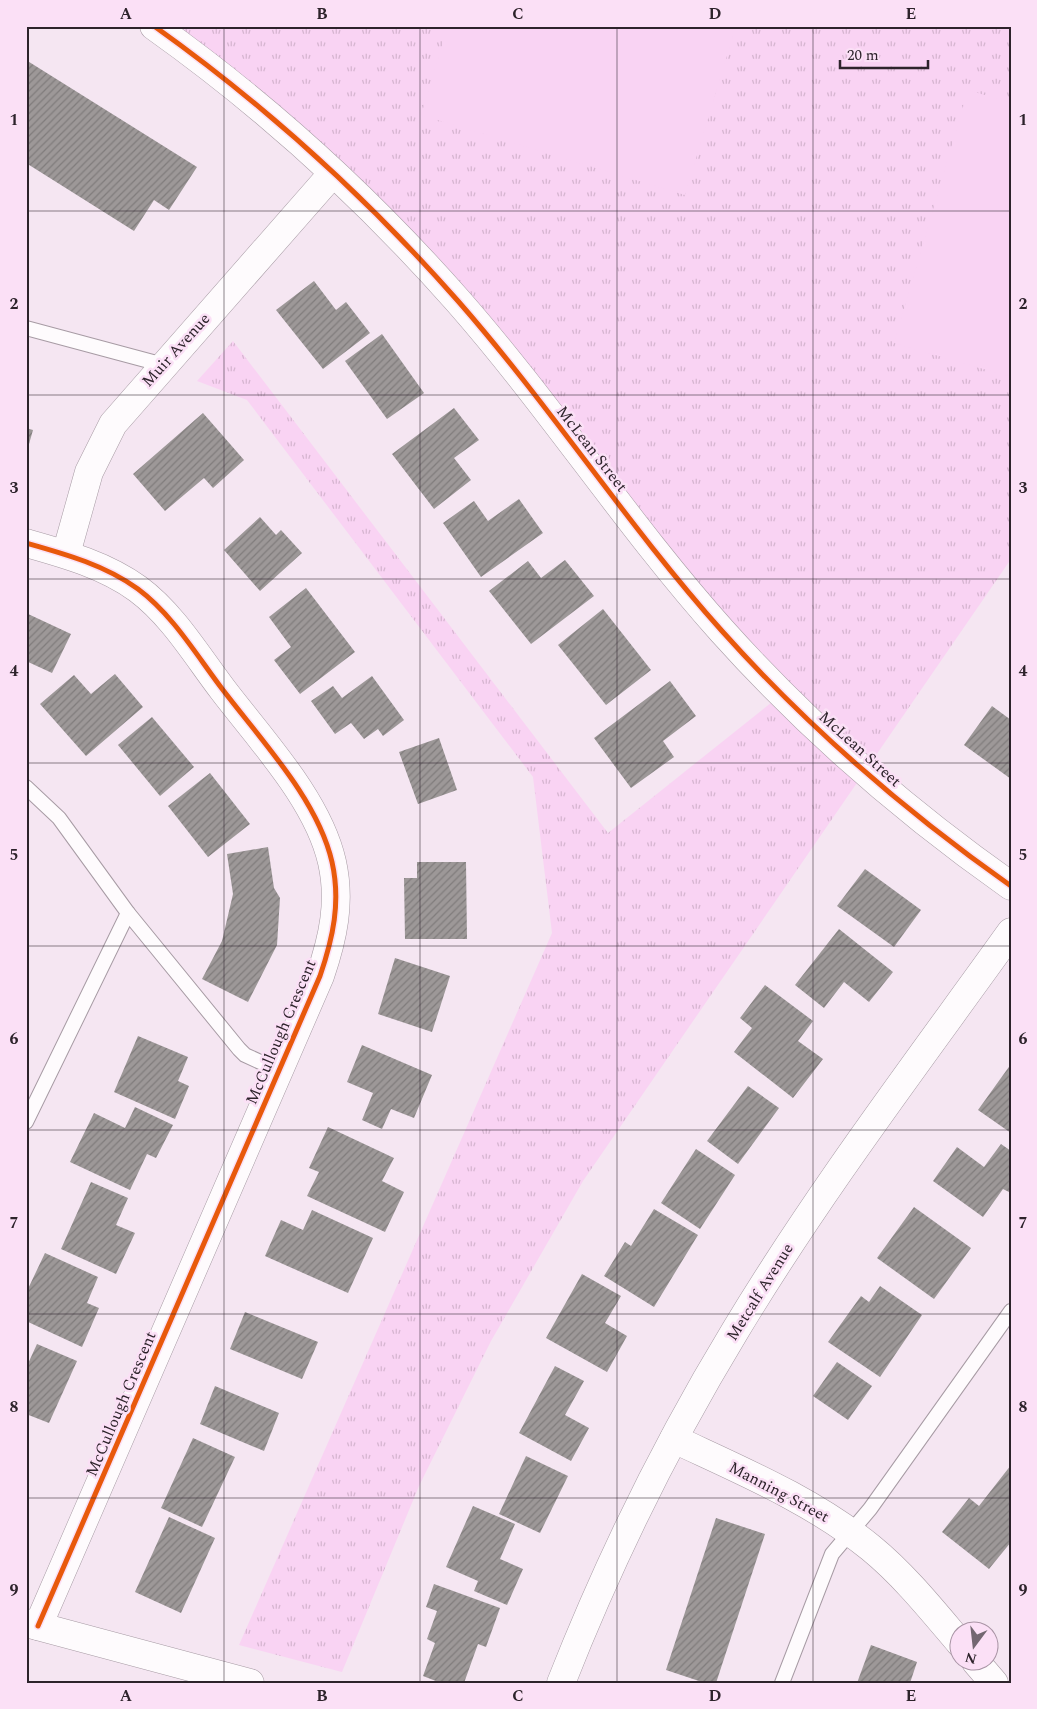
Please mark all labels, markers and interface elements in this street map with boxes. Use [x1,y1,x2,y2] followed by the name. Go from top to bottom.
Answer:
[120,2,133,26] text: A
[316,2,328,26] text: B
[512,2,524,26] text: C
[709,2,722,26] text: D
[906,2,916,26] text: E
[840,38,927,70] scale bar
[847,44,879,67] text: 20 m
[10,108,18,132] text: 1
[1019,108,1027,132] text: 1
[10,292,19,316] text: 2
[1019,292,1028,316] text: 2
[136,308,216,392] street label: Muir Avenue
[551,401,634,498] street label: McLean Street
[10,476,19,500] text: 3
[1019,476,1028,500] text: 3
[10,659,19,683] text: 4
[1019,659,1028,683] text: 4
[813,705,907,793] street label: McLean Street
[10,843,18,867] text: 5
[1019,843,1027,867] text: 5
[240,955,323,1108] street label: McCullough Crescent
[10,1027,19,1051] text: 6
[1019,1027,1028,1051] text: 6
[10,1211,19,1235] text: 7
[1019,1211,1028,1235] text: 7
[720,1239,800,1345] street label: Metcalf Avenue
[80,1327,163,1480] street label: McCullough Crescent
[10,1395,19,1419] text: 8
[1019,1395,1028,1419] text: 8
[725,1455,834,1529] street label: Manning Street
[10,1578,19,1602] text: 9
[1019,1578,1028,1602] text: 9
[950,1622,1000,1672] north arrow
[963,1646,979,1670] text: N
[120,1684,133,1708] text: A
[316,1684,328,1708] text: B
[512,1684,524,1708] text: C
[709,1684,722,1708] text: D
[906,1684,916,1708] text: E

